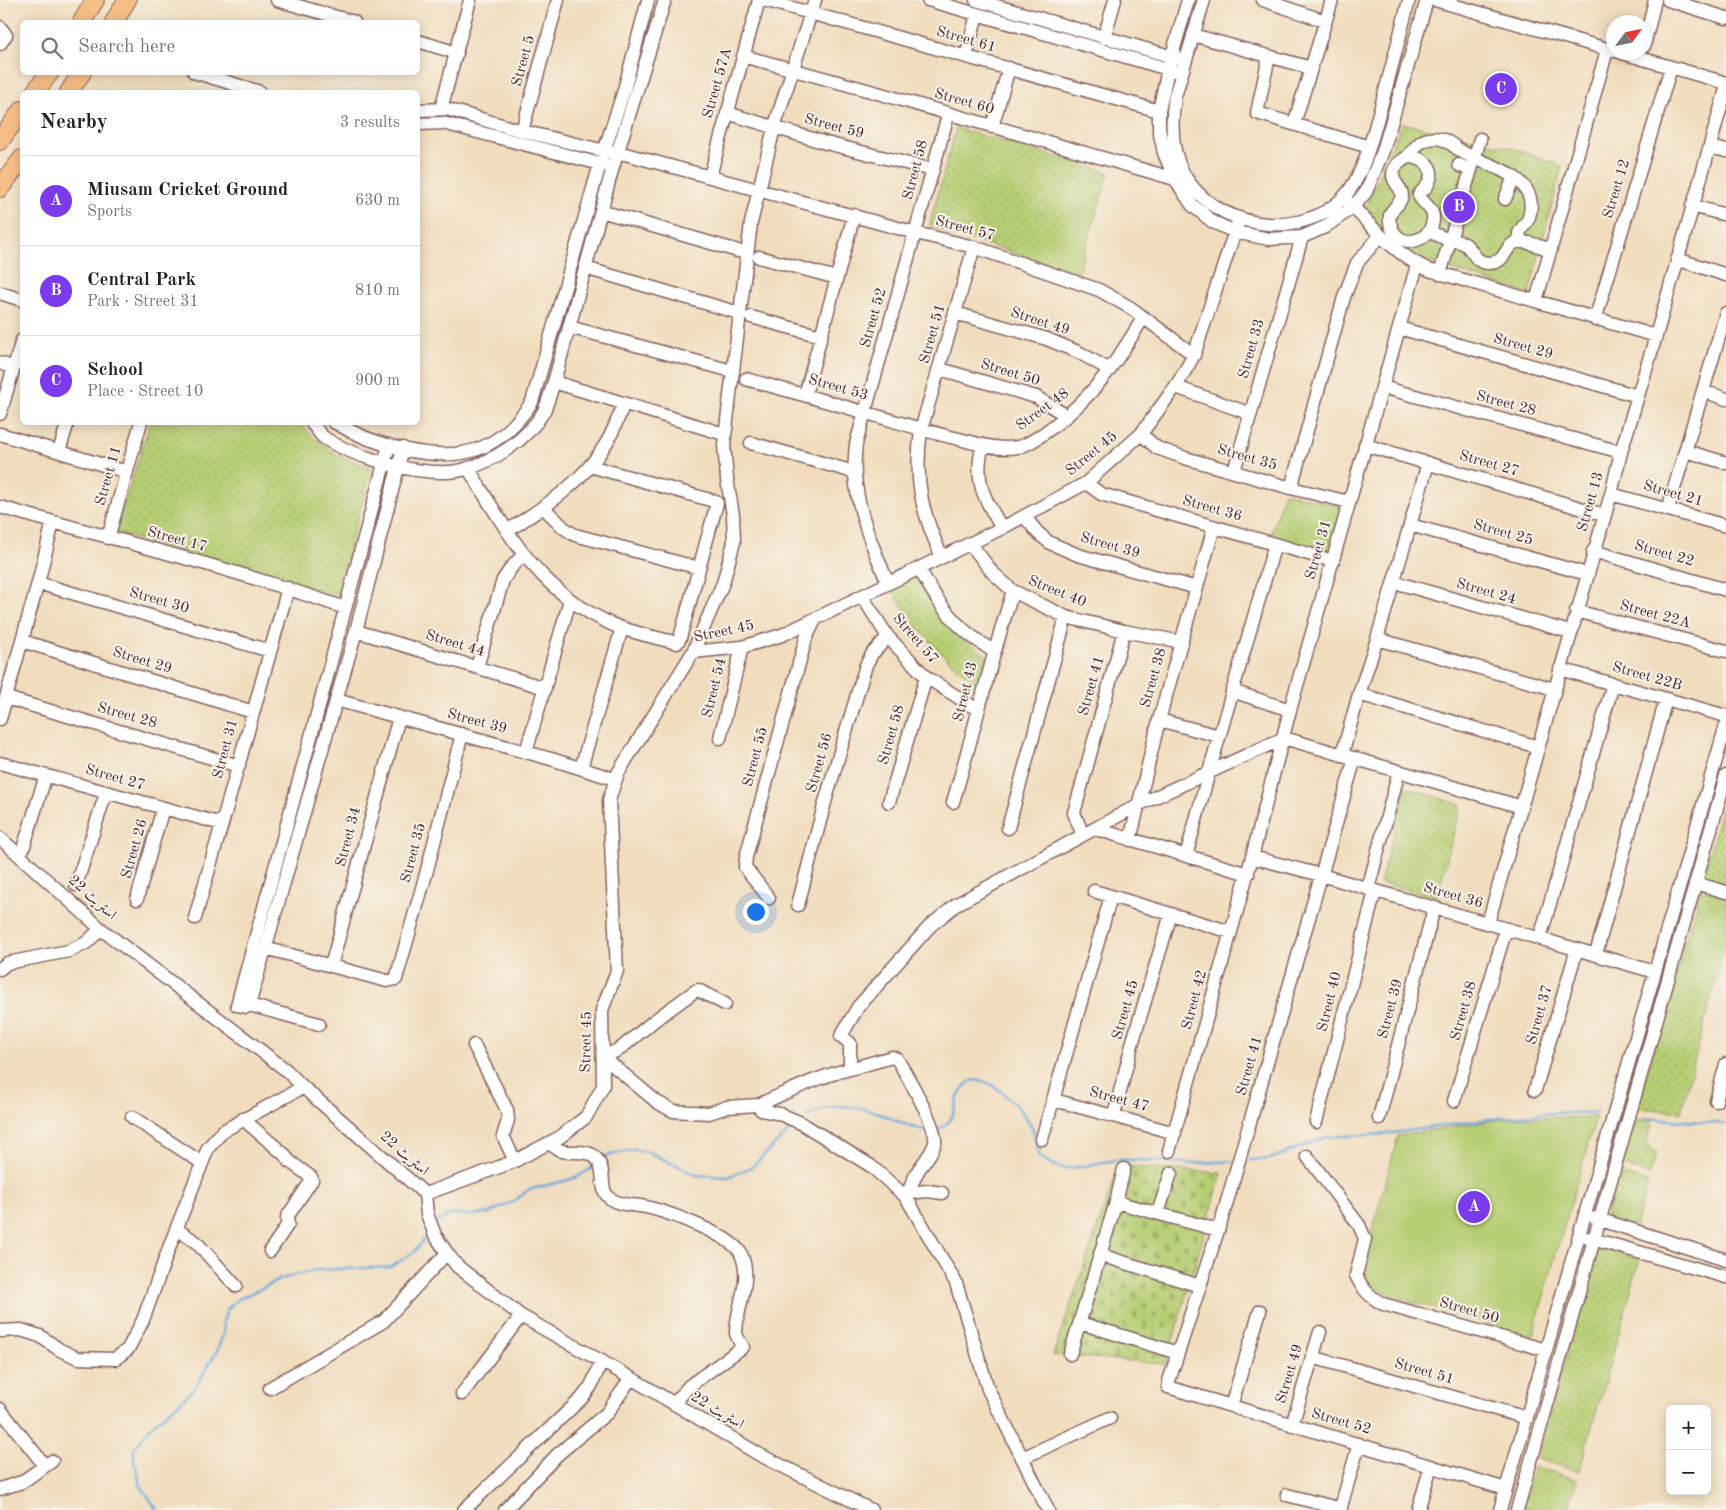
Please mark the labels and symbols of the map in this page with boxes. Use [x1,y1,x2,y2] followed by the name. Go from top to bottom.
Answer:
[1606,15,1651,60] north arrow
[934,24,998,56] street label: Street 61
[510,34,538,88] street label: Street 5
[701,45,735,120] street label: Street 57A
[1485,70,1517,108] pin: C
[932,86,996,118] street label: Street 60
[802,112,866,142] street label: Street 59
[901,138,931,202] street label: Street 58
[1601,157,1633,221] street label: Street 12
[1443,188,1475,226] pin: B
[933,214,997,244] street label: Street 57
[858,286,890,350] street label: Street 52
[917,302,949,366] street label: Street 51
[1009,305,1071,339] street label: Street 49
[1236,317,1268,381] street label: Street 33
[1491,331,1555,363] street label: Street 29
[978,357,1042,389] street label: Street 50
[806,372,870,404] street label: Street 53
[1014,386,1072,434] street label: Street 48
[1474,389,1538,419] street label: Street 28
[1063,429,1121,479] street label: Street 45
[1215,442,1279,474] street label: Street 35
[93,444,125,508] street label: Street 11
[1457,448,1521,480] street label: Street 27
[1575,470,1607,534] street label: Street 13
[1641,478,1705,510] street label: Street 21
[1180,493,1244,525] street label: Street 36
[1471,517,1535,549] street label: Street 25
[1303,518,1335,582] street label: Street 31
[145,525,209,555] street label: Street 17
[1078,530,1142,562] street label: Street 39
[1632,538,1696,570] street label: Street 22
[1026,574,1088,610] street label: Street 40
[1454,576,1518,608] street label: Street 24
[127,585,191,617] street label: Street 30
[1618,598,1693,632] street label: Street 22A
[889,611,941,667] street label: Street 57
[692,618,756,646] street label: Street 45
[423,628,487,660] street label: Street 44
[110,645,174,677] street label: Street 29
[1138,646,1170,710] street label: Street 38
[1076,654,1108,718] street label: Street 41
[700,656,730,720] street label: Street 54
[951,660,981,724] street label: Street 43
[1610,660,1684,694] street label: Street 22B
[95,700,159,732] street label: Street 28
[876,703,908,767] street label: Street 58
[445,707,509,737] street label: Street 39
[211,717,241,781] street label: Street 31
[741,725,771,789] street label: Street 55
[804,731,836,795] street label: Street 56
[83,762,147,794] street label: Street 27
[334,805,364,869] street label: Street 34
[119,817,151,881] street label: Street 26
[399,821,429,885] street label: Street 35
[64,873,119,924] street label: اسٹریٹ 22
[1421,880,1485,912] street label: Street 36
[743,899,769,925] your location
[1180,968,1210,1032] street label: Street 42
[1315,970,1345,1034] street label: Street 40
[1376,977,1406,1041] street label: Street 39
[1110,978,1142,1042] street label: Street 45
[1448,979,1480,1043] street label: Street 38
[1524,983,1556,1047] street label: Street 37
[579,1011,595,1073] street label: Street 45
[1234,1034,1266,1098] street label: Street 41
[1087,1085,1151,1115] street label: Street 47
[376,1129,431,1180] street label: اسٹریٹ 22
[1458,1188,1490,1226] pin: A
[1437,1295,1501,1327] street label: Street 50
[1274,1342,1306,1406] street label: Street 49
[1392,1356,1456,1388] street label: Street 51
[687,1389,746,1433] street label: اسٹریٹ 22
[1309,1406,1373,1438] street label: Street 52

